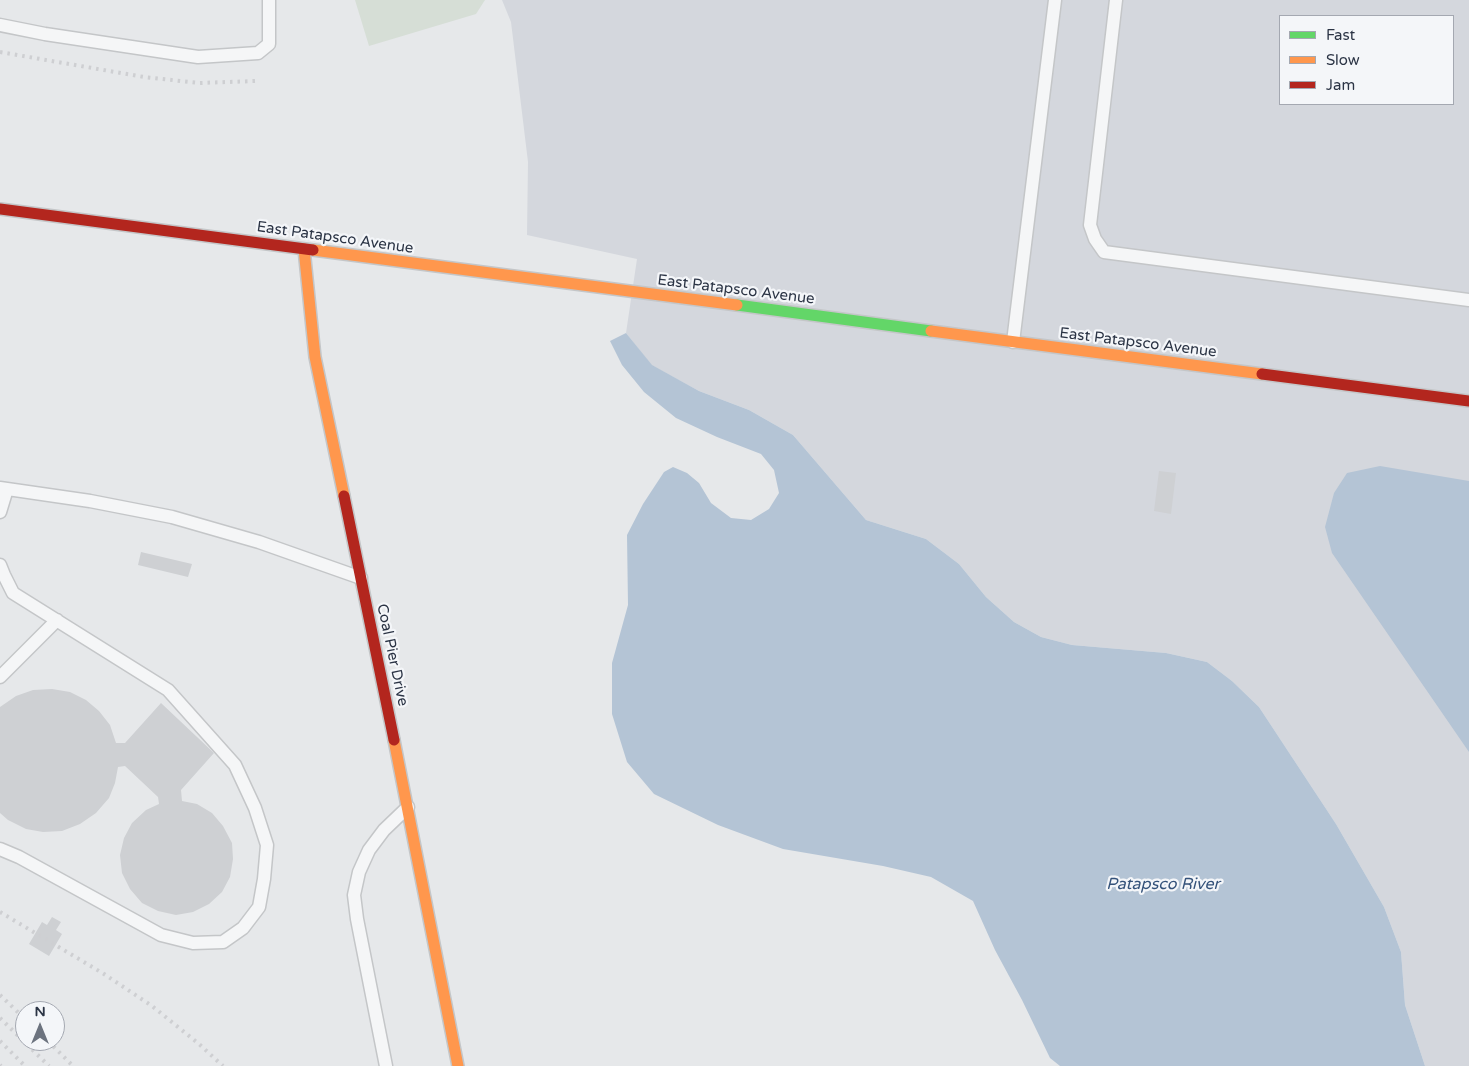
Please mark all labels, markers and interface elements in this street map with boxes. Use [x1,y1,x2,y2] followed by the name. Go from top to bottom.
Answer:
[1279,15,1454,105] legend
[1326,26,1355,44] text: Fast
[1326,51,1360,69] text: Slow
[1326,76,1355,94] text: Jam
[255,218,415,258] street label: East Patapsco Avenue
[656,271,816,309] street label: East Patapsco Avenue
[1058,324,1218,362] street label: East Patapsco Avenue
[372,602,412,708] street label: Coal Pier Drive
[1106,875,1220,895] water label: Patapsco River
[15,1001,65,1051] north arrow
[34,1003,46,1020] text: N

